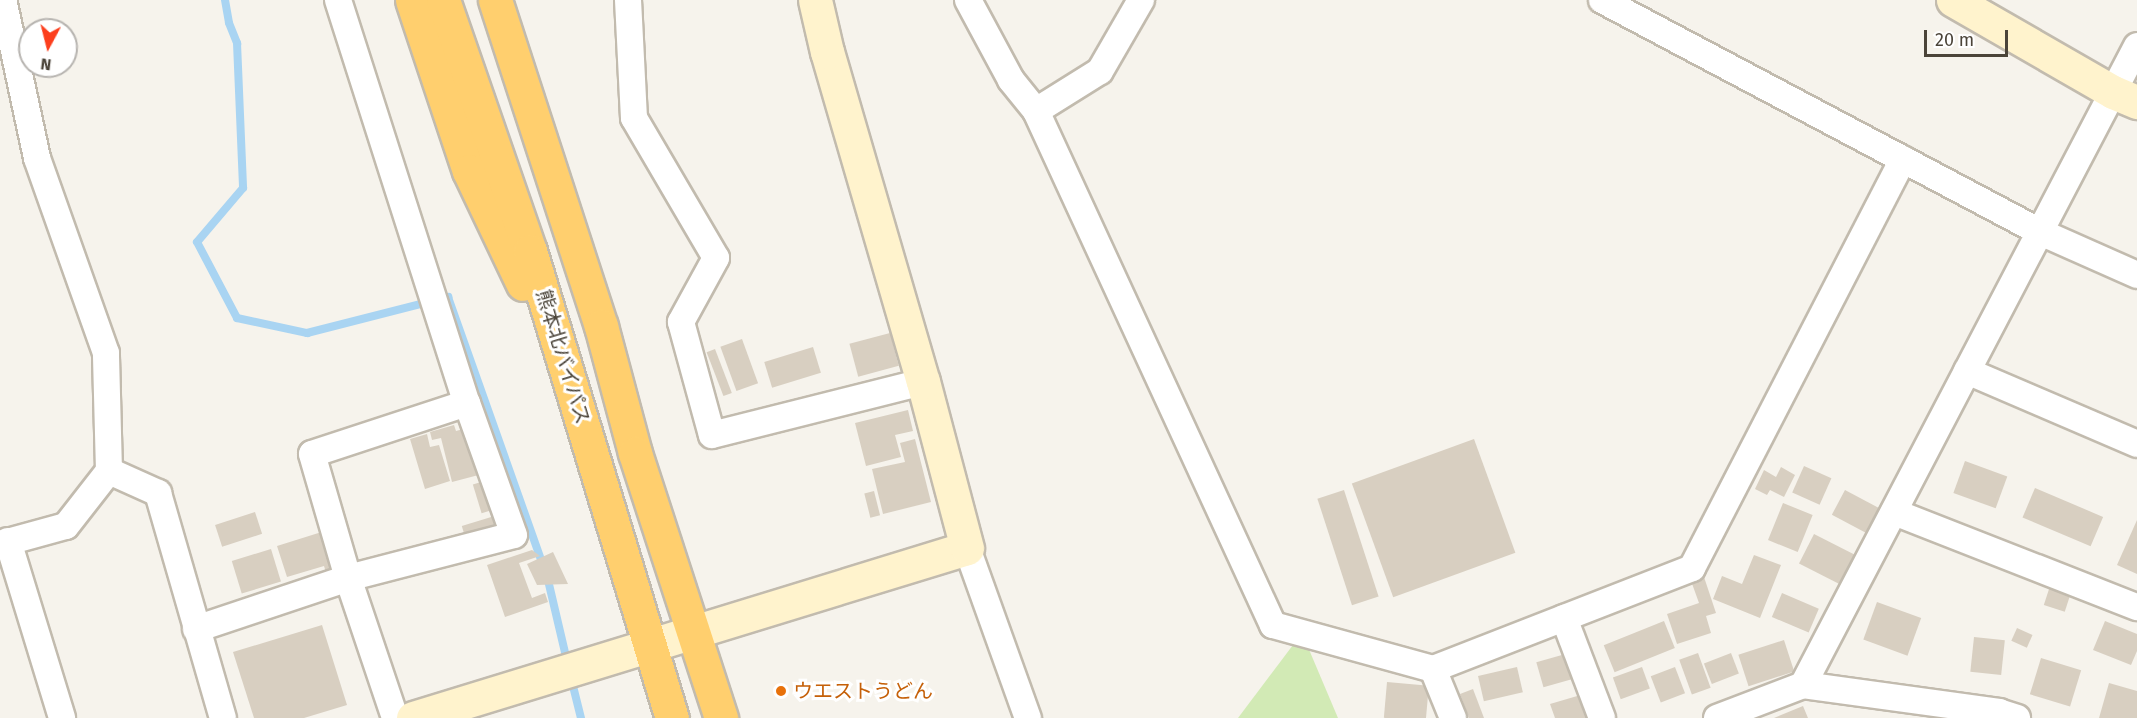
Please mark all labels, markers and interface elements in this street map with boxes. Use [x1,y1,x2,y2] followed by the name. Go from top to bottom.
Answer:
[18,18,78,78] north arrow
[1927,18,2011,56] scale bar
[1935,29,1974,51] text: 20 m
[40,54,52,74] text: N
[531,287,595,427] street label: 熊本北バイパス
[793,679,933,703] place label: ウエストうどん
[774,684,788,698] marker: ウエストうどん

